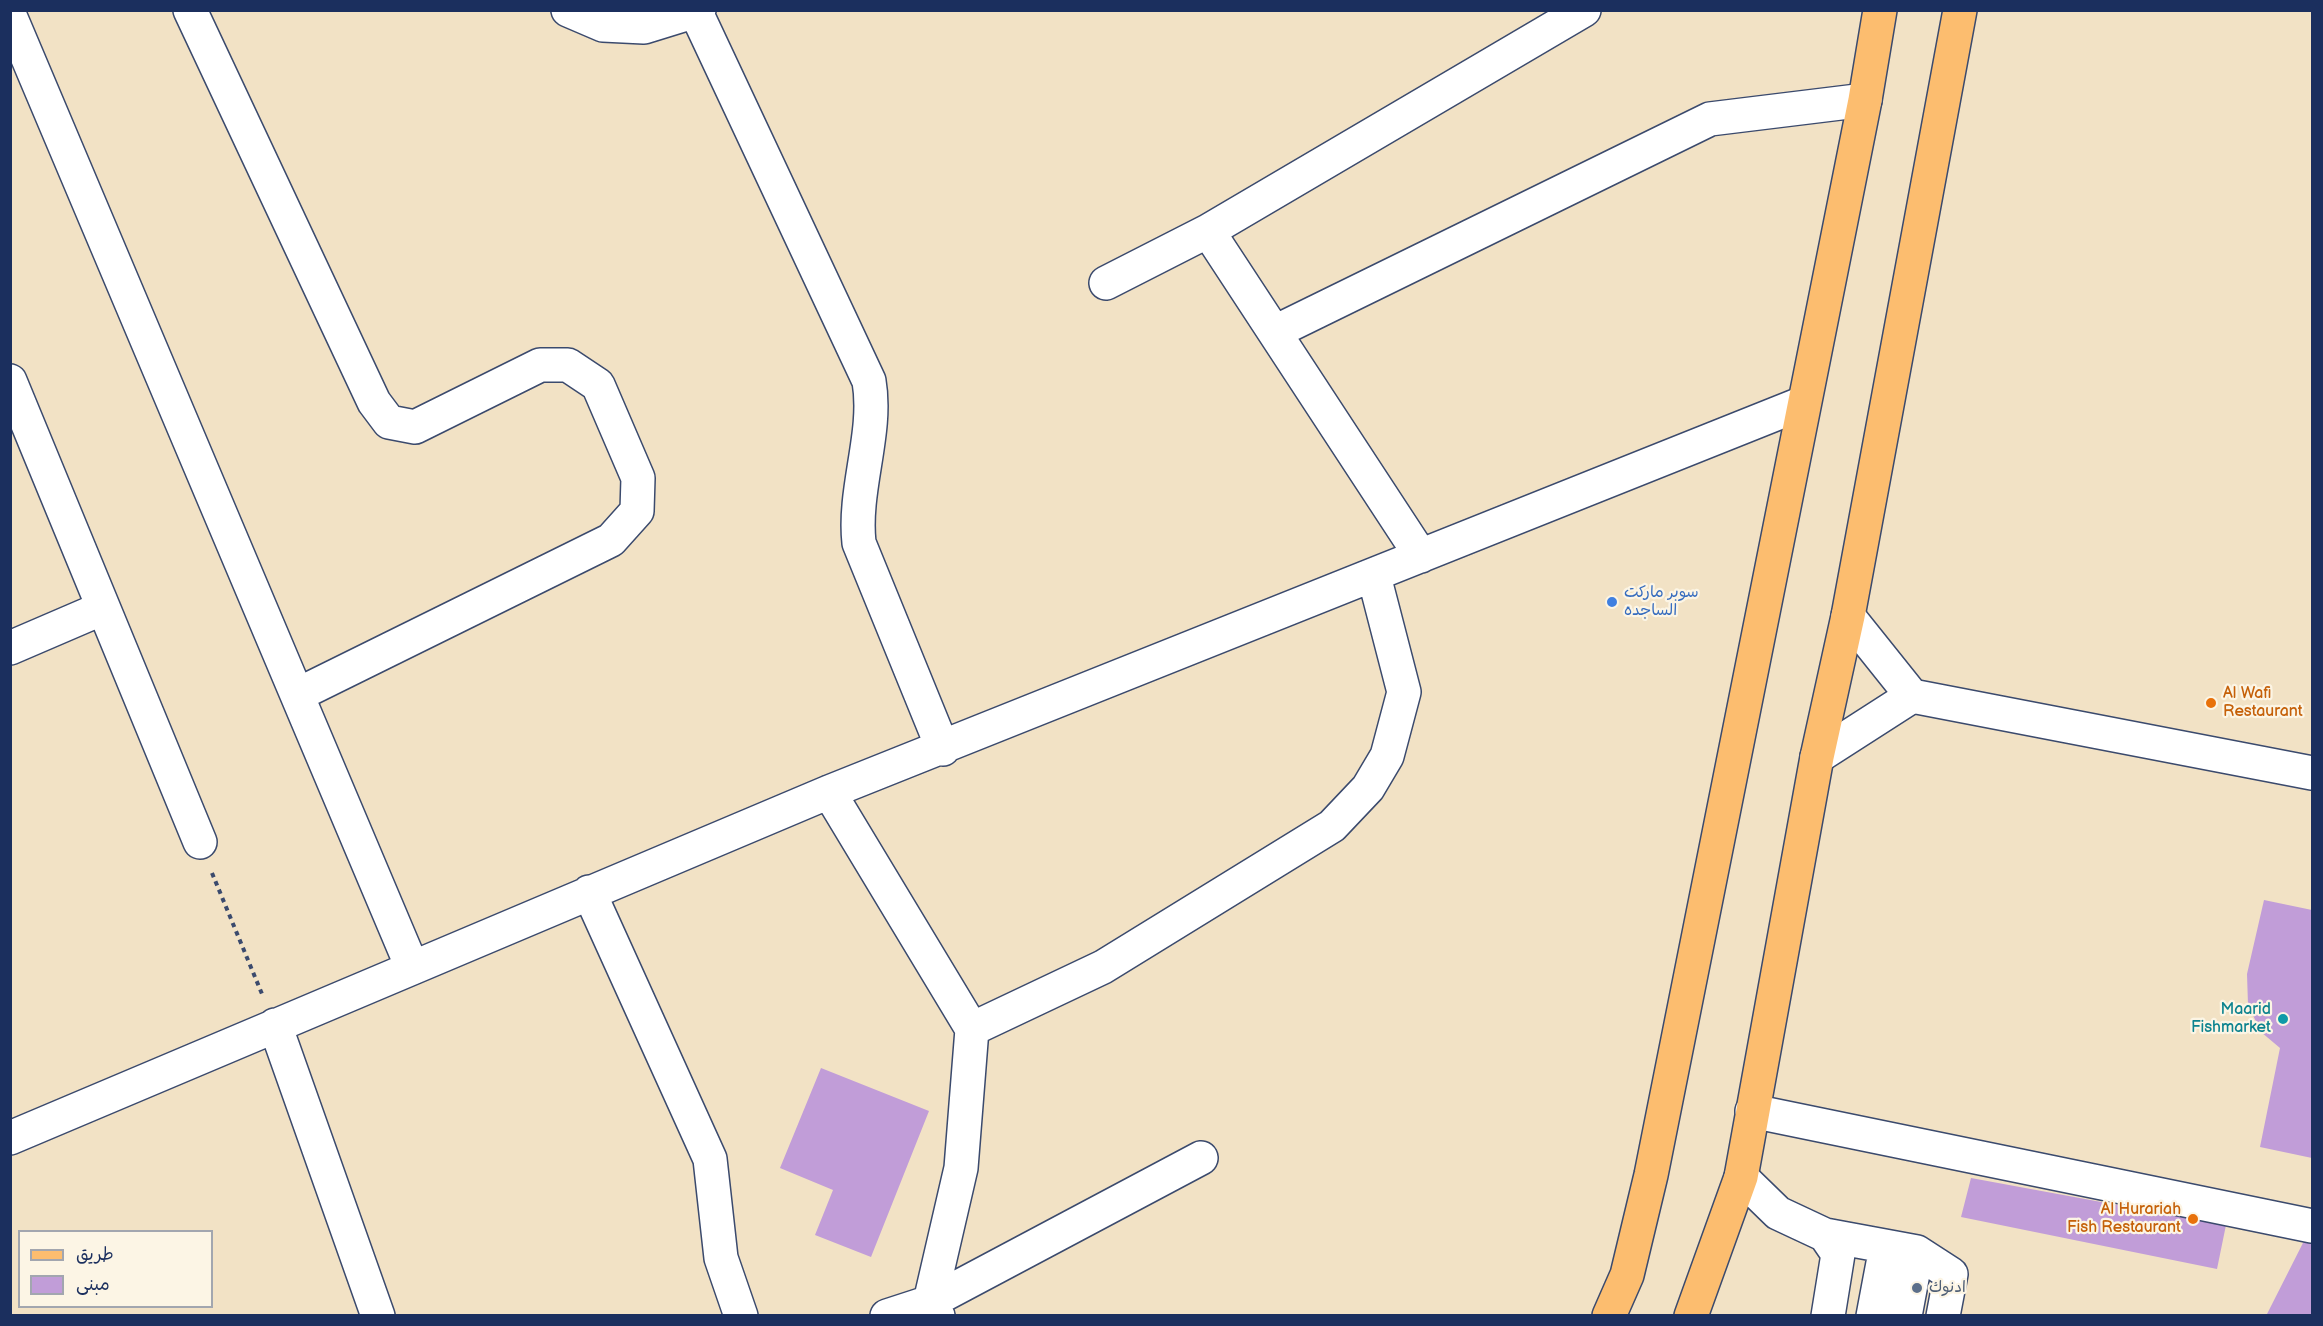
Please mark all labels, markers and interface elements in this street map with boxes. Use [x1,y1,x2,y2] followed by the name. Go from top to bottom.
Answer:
[1624,583,1699,621] place label: سوبر ماركت الساجده
[1605,595,1619,609] marker: سوبر ماركت الساجده
[2223,684,2303,722] place label: Al Wafi Restaurant
[2204,696,2218,710] marker: Al Wafi Restaurant
[2191,1000,2271,1038] place label: Maarid Fishmarket
[2276,1012,2290,1026] marker: Maarid Fishmarket
[2067,1200,2181,1238] place label: Al Hurariah Fish Restaurant
[2186,1212,2200,1226] marker: Al Hurariah Fish Restaurant
[18,1230,213,1308] legend
[76,1244,114,1265] text: طريق
[76,1274,110,1295] text: مبنى
[1929,1278,1966,1298] place label: ادنوك
[1910,1281,1924,1295] marker: ادنوك

